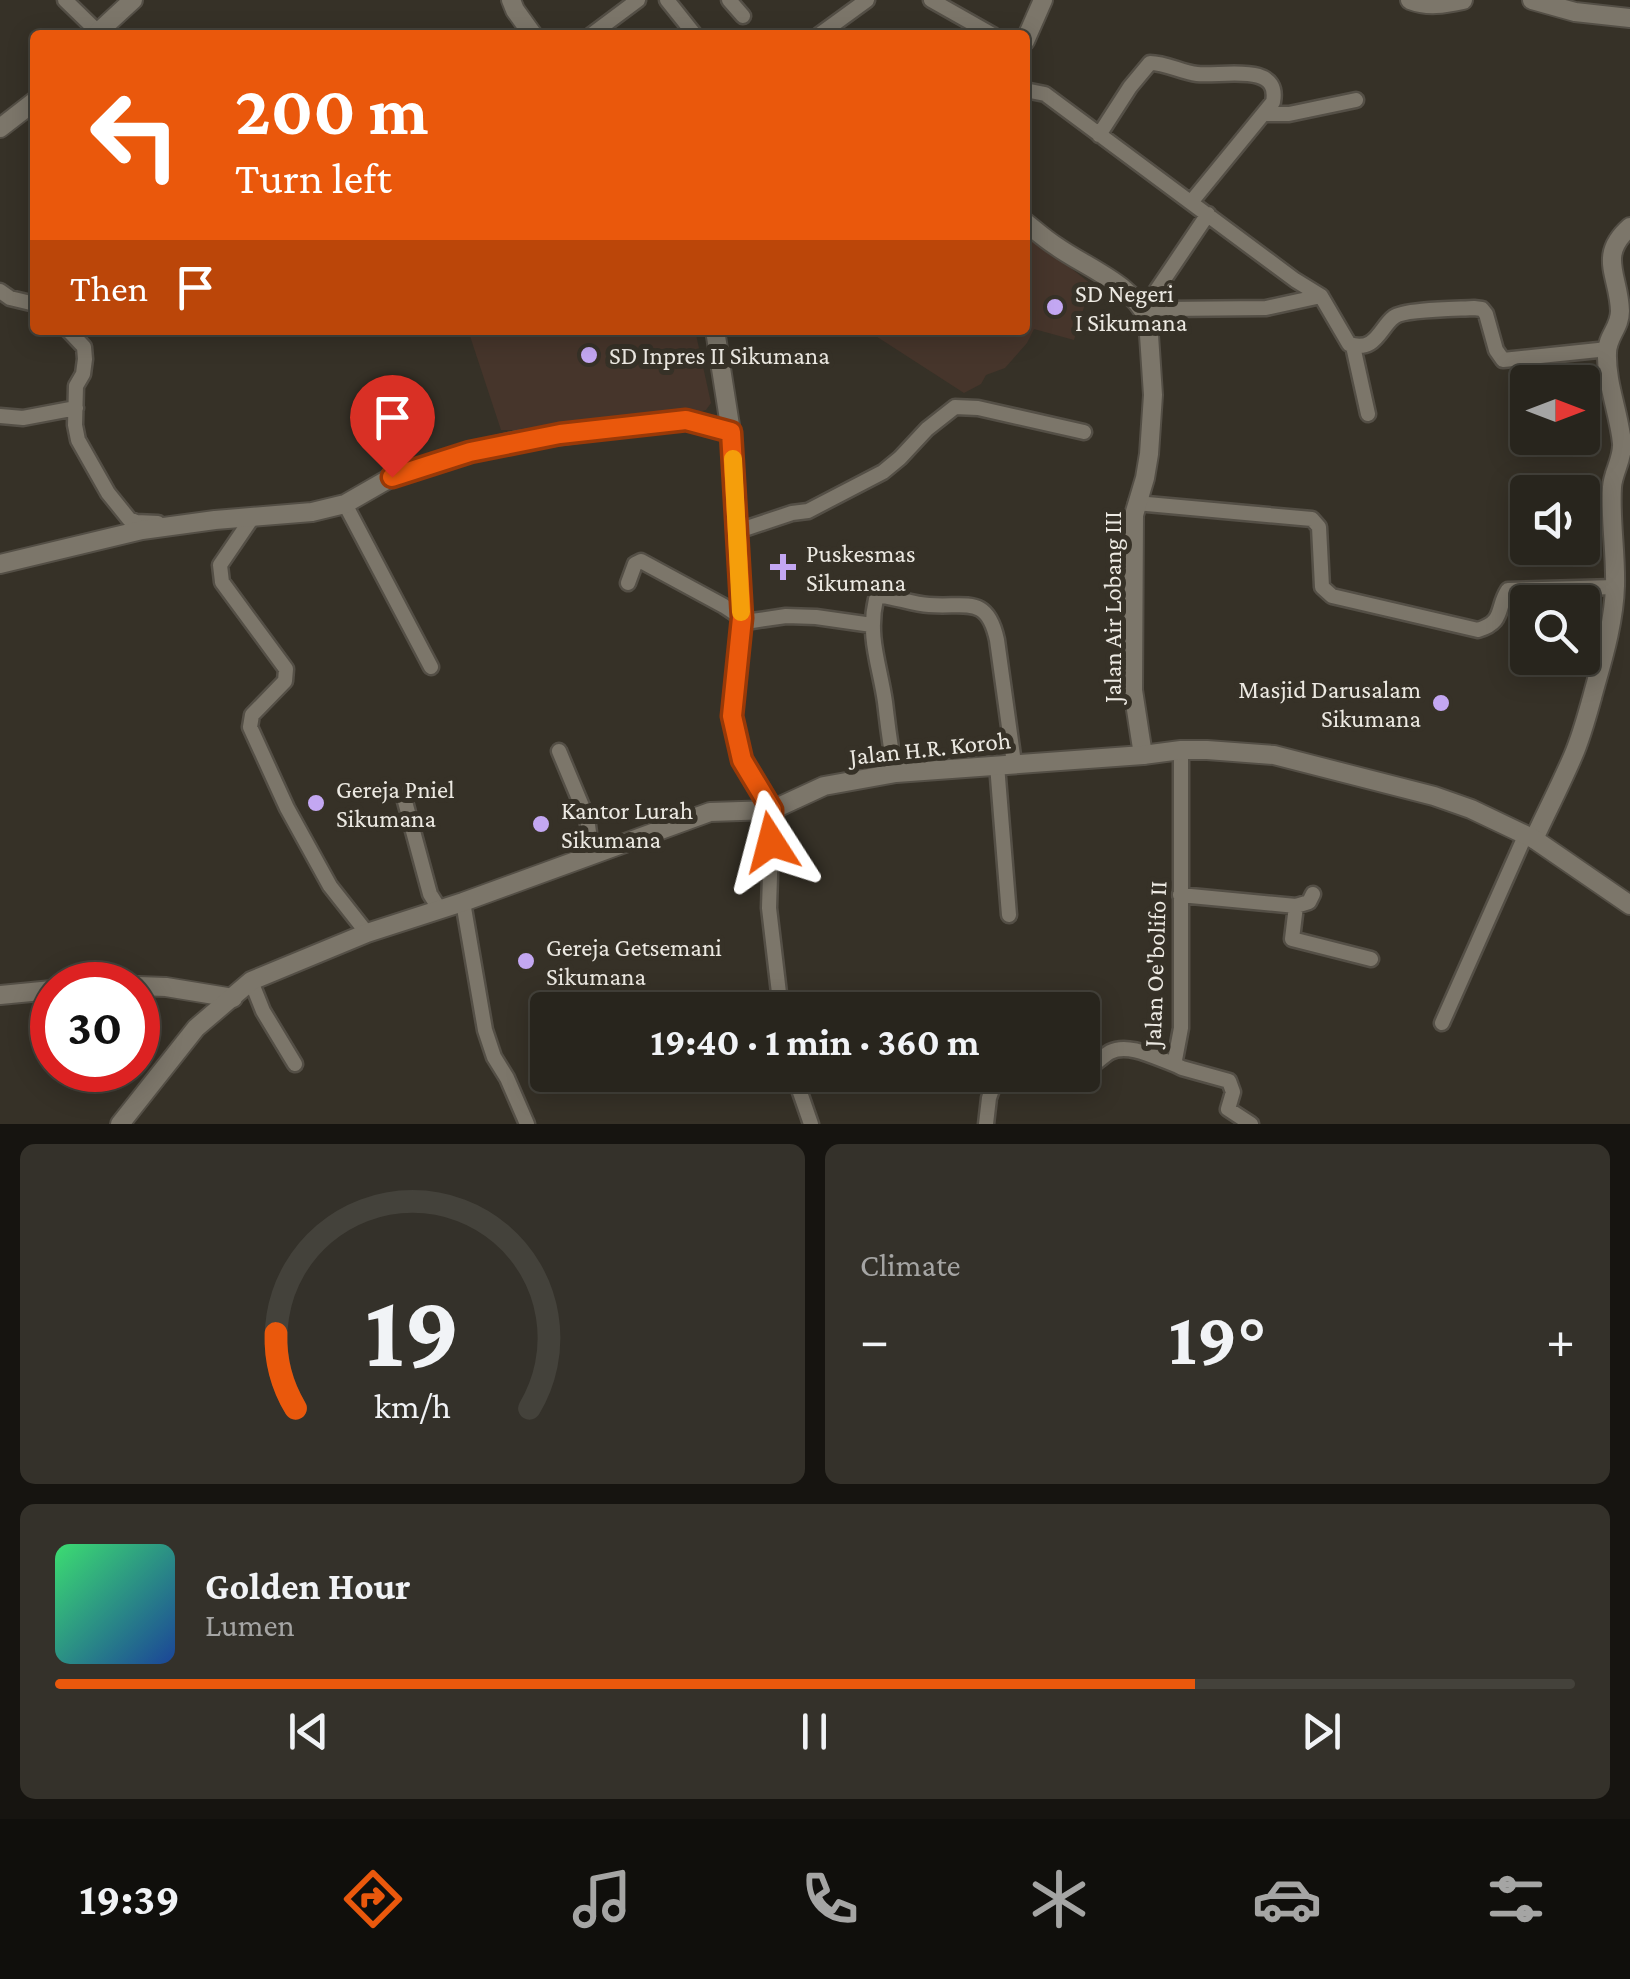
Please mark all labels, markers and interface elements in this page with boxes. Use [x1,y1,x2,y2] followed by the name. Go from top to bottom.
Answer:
[70,70,200,200] icon: left
[235,71,428,149] text: 200 m
[235,153,392,203] text: Turn left
[168,260,223,315] icon: arrive
[70,267,148,309] text: Then
[1075,280,1188,336] place label: SD Negeri I Sikumana
[1044,296,1066,318] marker: SD Negeri I Sikumana
[609,342,830,370] place label: SD Inpres II Sikumana
[578,344,600,366] marker: SD Inpres II Sikumana
[1510,365,1600,455] north arrow
[1510,365,1600,675] map controls
[350,375,435,478] pin
[365,390,420,445] icon: arrive
[1510,475,1600,565] button: sound
[1099,511,1127,705] street label: Jalan Air Lobang III
[806,540,916,596] place label: Puskesmas Sikumana
[770,554,796,580] marker: Puskesmas Sikumana
[1510,585,1600,675] button: search
[1238,676,1421,732] place label: Masjid Darusalam Sikumana
[1430,692,1452,714] marker: Masjid Darusalam Sikumana
[846,726,1012,771] street label: Jalan H.R. Koroh
[336,776,455,832] place label: Gereja Pniel Sikumana
[719,790,823,894] position arrow
[305,792,327,814] marker: Gereja Pniel Sikumana
[561,797,693,853] place label: Kantor Lurah Sikumana
[530,813,552,835] marker: Kantor Lurah Sikumana
[1139,880,1172,1050] street label: Jalan Oe'bolifo II
[546,934,722,990] place label: Gereja Getsemani Sikumana
[515,950,537,972] marker: Gereja Getsemani Sikumana
[30,962,160,1092] speed limit sign: 30
[651,1021,979,1063] text: 19:40 · 1 min · 360 m
[860,1247,961,1283] text: Climate
[365,1273,460,1388] text: 19
[1168,1297,1267,1380] text: 19°
[860,1309,889,1370] text: −
[1546,1309,1575,1370] text: +
[374,1386,451,1426] text: km/h
[205,1565,411,1607] text: Golden Hour
[205,1607,295,1643] text: Lumen
[281,1704,336,1759] icon: previous
[787,1704,842,1759] icon: pause
[1294,1704,1349,1759] icon: next
[338,1864,408,1934] icon: directions
[567,1864,637,1934] icon: music
[795,1864,865,1934] icon: phone
[1024,1864,1094,1934] icon: climate
[1252,1864,1322,1934] icon: car
[1481,1864,1551,1934] icon: filters
[79,1874,180,1924] text: 19:39

